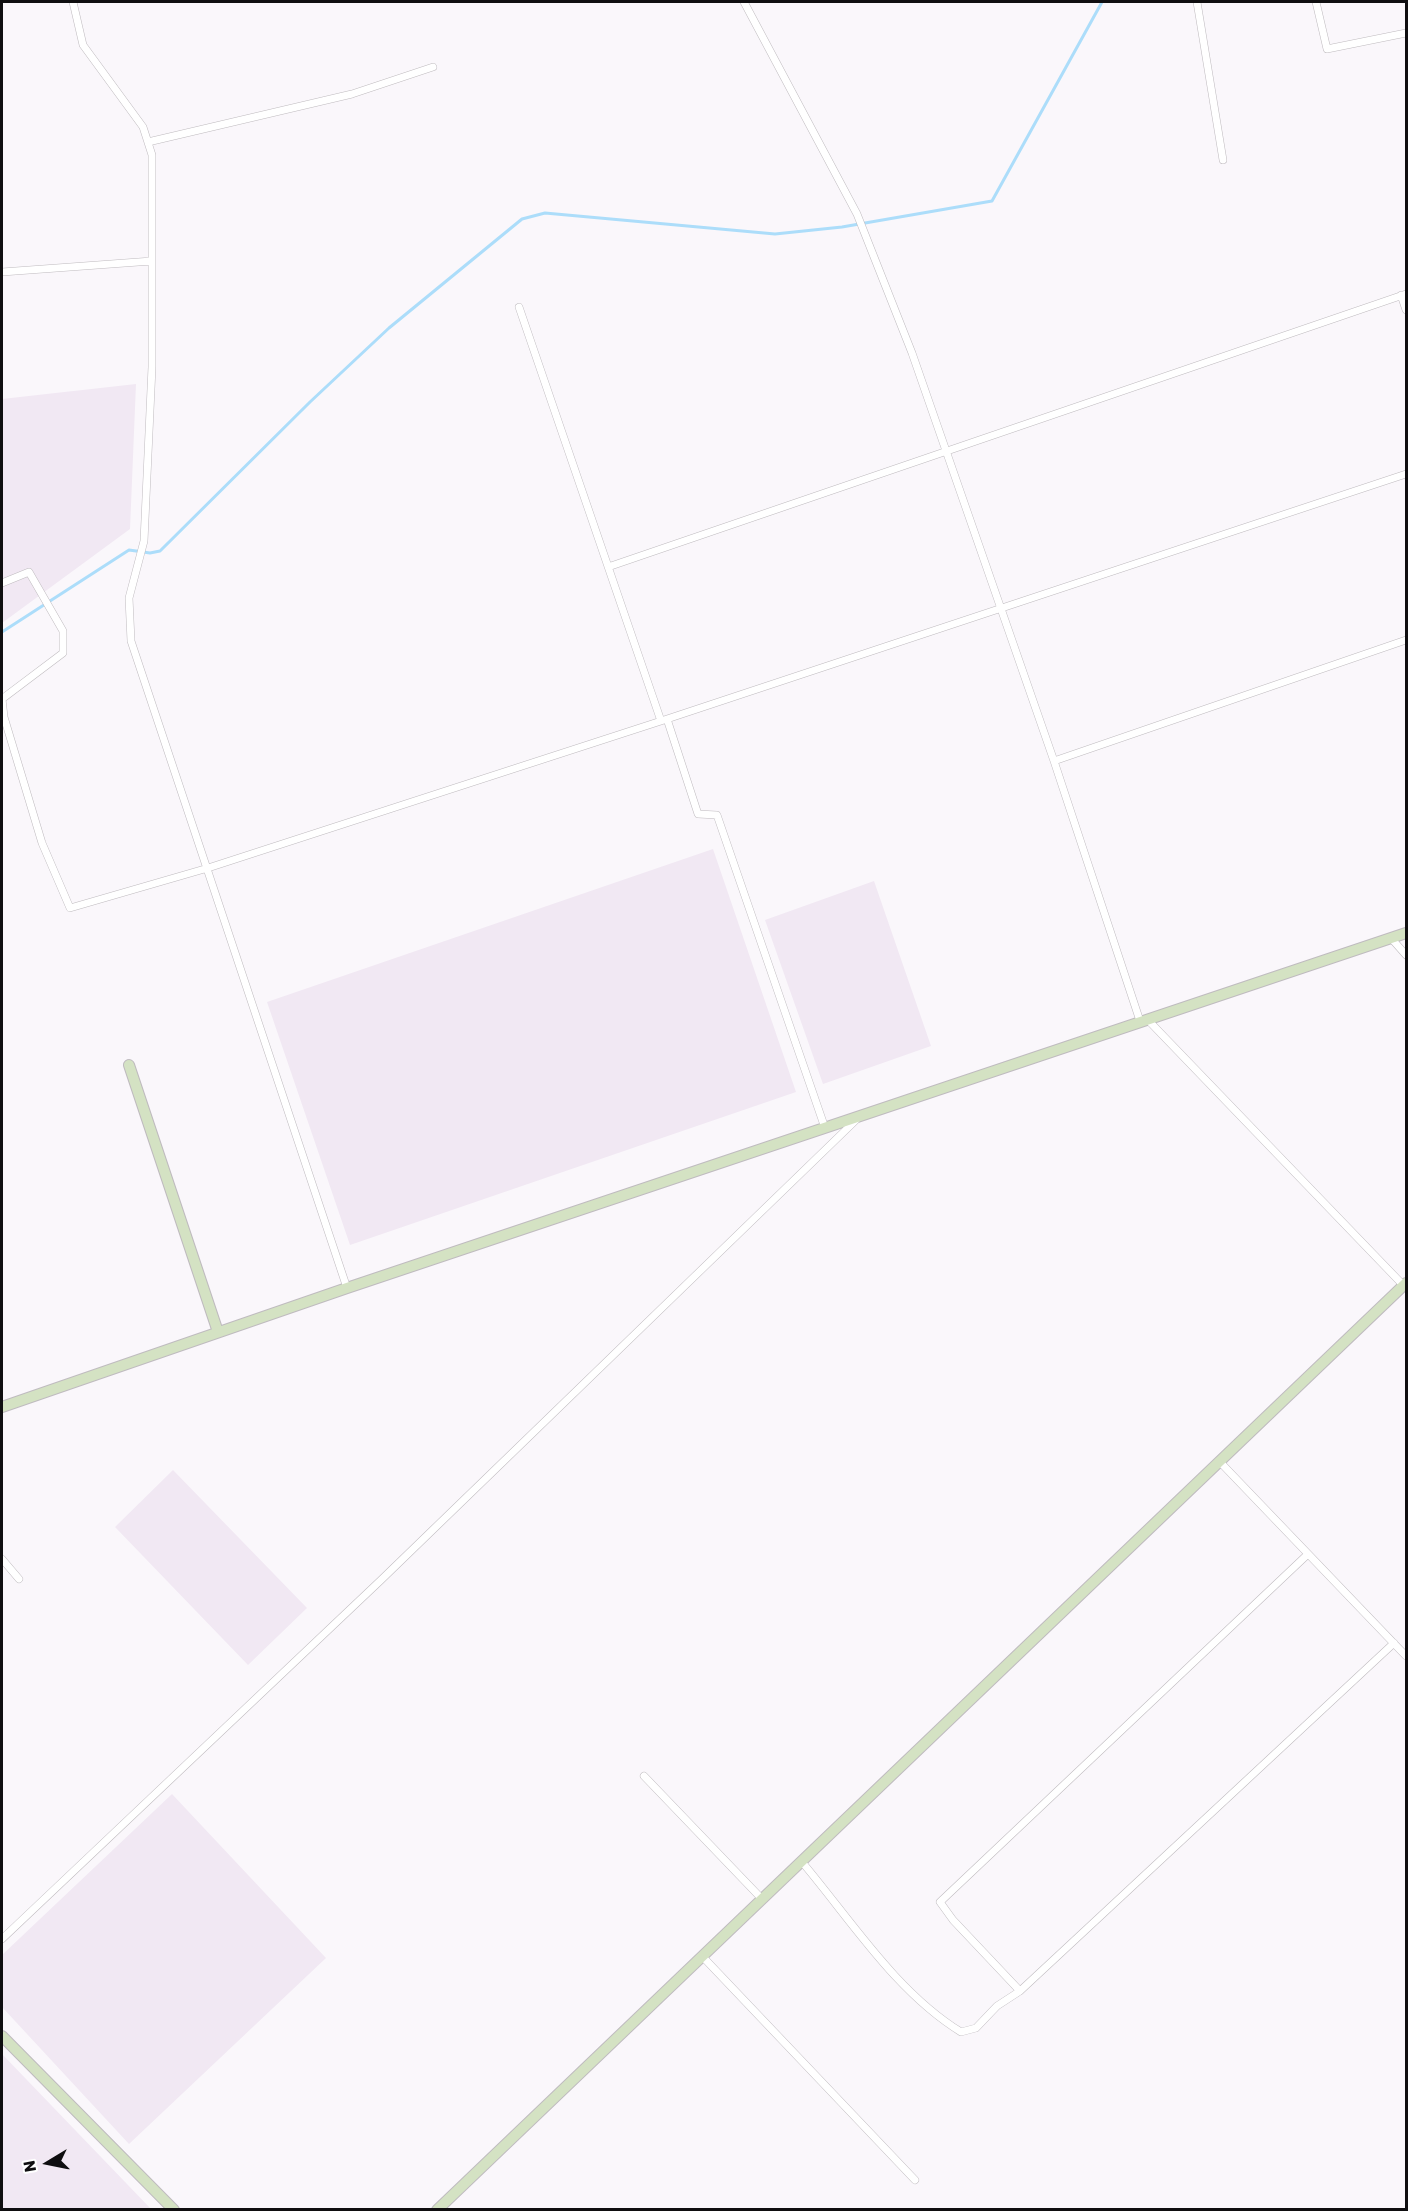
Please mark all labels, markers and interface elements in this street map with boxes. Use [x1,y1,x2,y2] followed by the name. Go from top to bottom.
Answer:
[18,2133,78,2193] north arrow
[19,2159,40,2174] text: N

